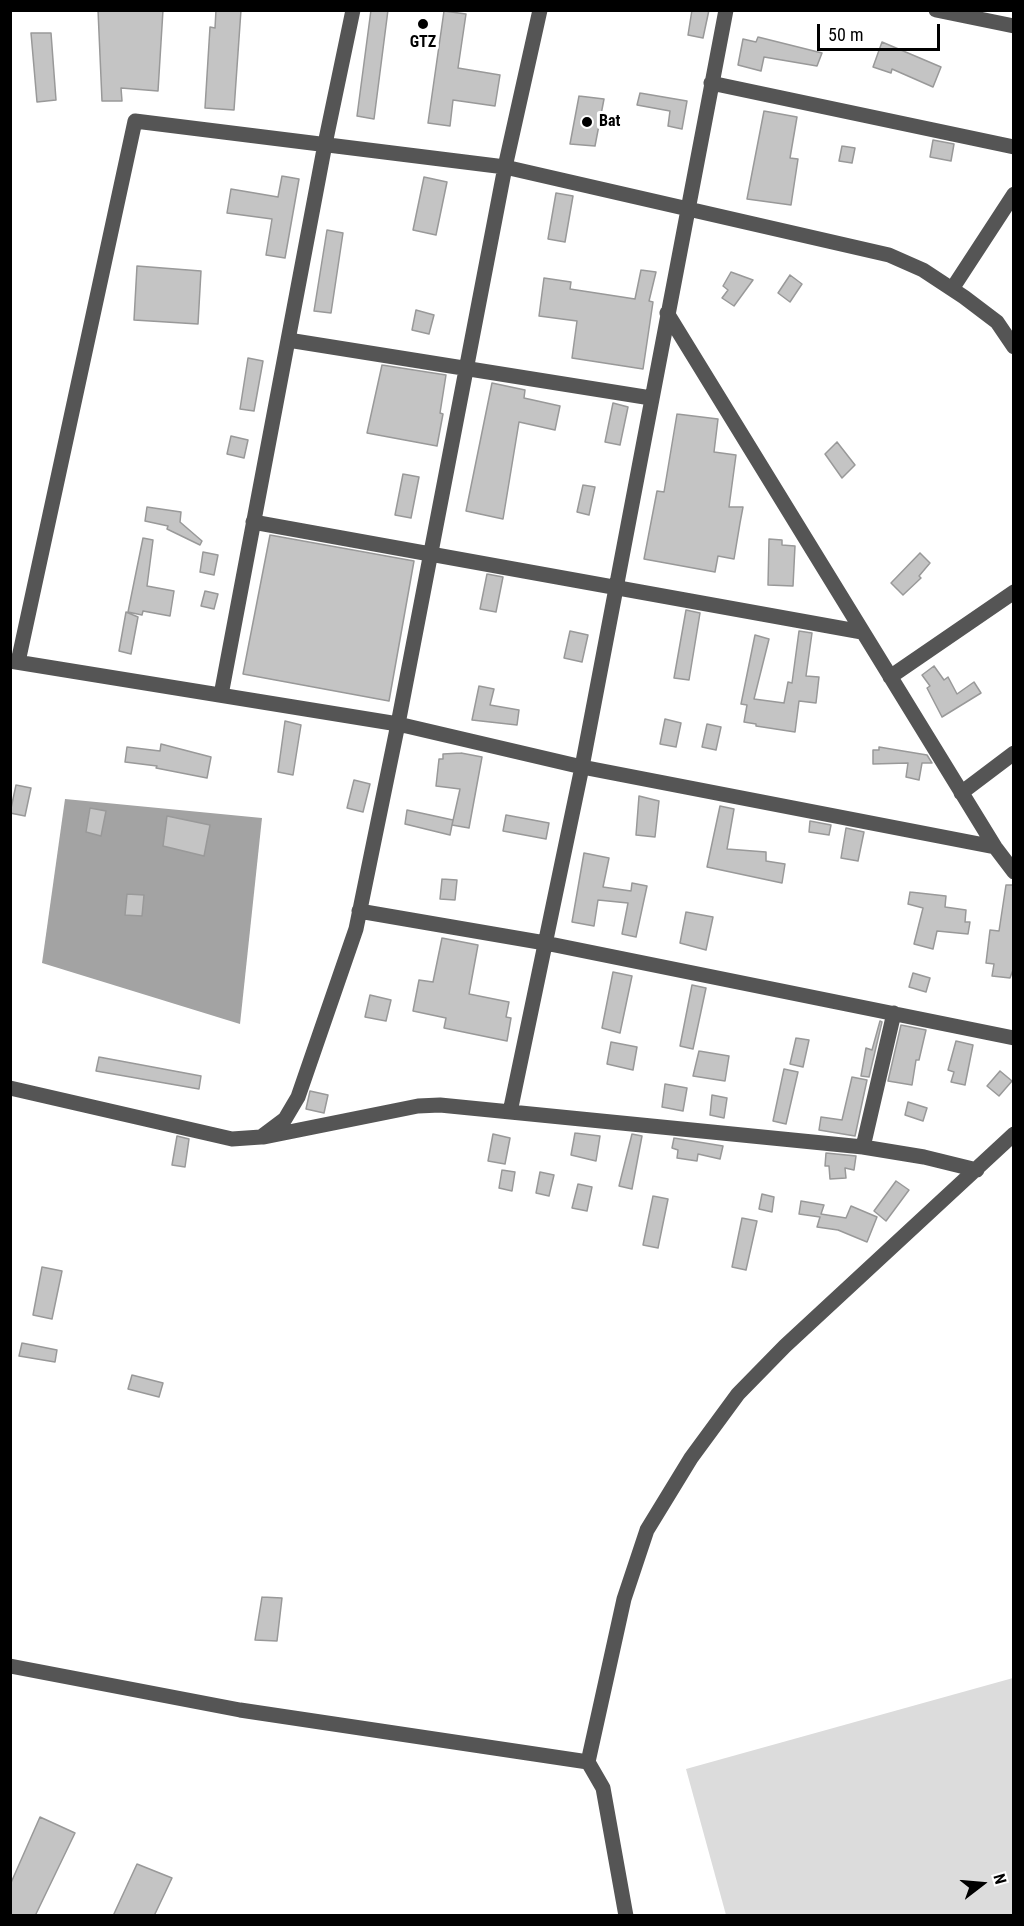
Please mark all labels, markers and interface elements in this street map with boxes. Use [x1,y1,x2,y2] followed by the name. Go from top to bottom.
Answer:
[820,12,943,50] scale bar
[416,17,430,31] marker: GTZ
[828,24,863,45] text: 50 m
[410,33,436,53] place label: GTZ
[599,112,620,132] place label: Bat
[580,115,594,129] marker: Bat
[952,1854,1012,1914] north arrow
[989,1872,1010,1886] text: N

